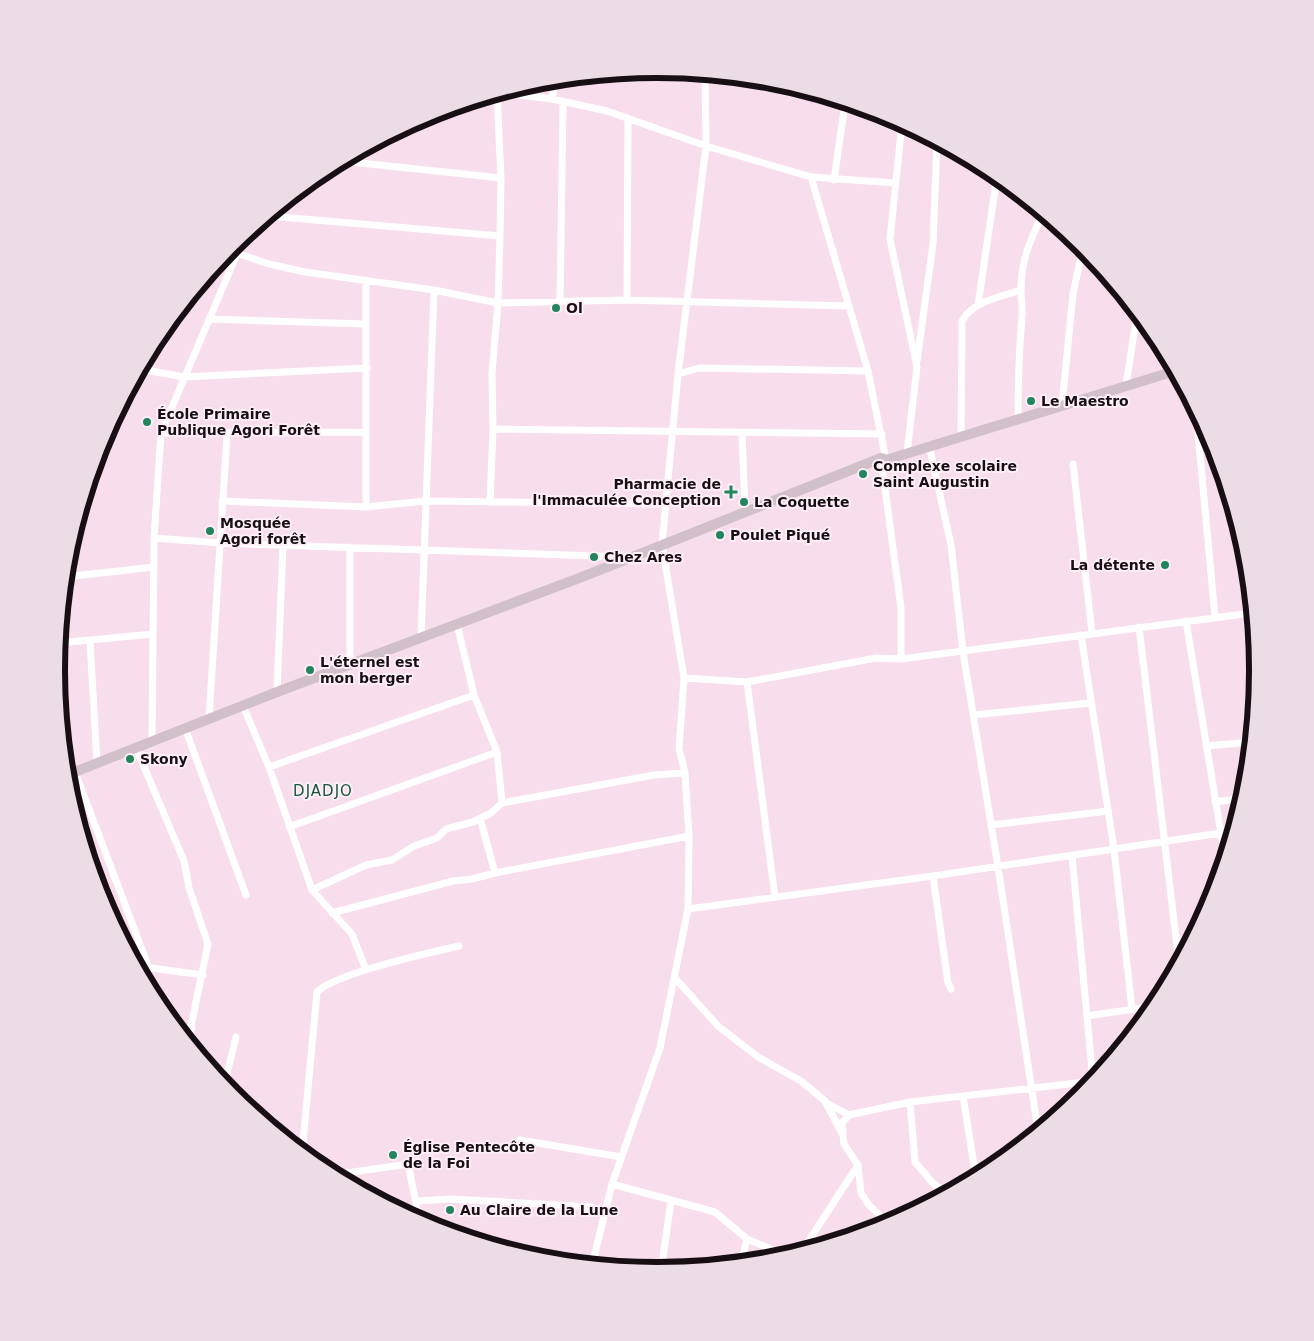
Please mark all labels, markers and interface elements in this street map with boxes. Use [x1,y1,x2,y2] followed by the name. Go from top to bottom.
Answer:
[566,300,583,316] place label: Ol
[550,302,562,314] marker: Ol
[1041,393,1129,409] place label: Le Maestro
[1025,395,1037,407] marker: Le Maestro
[157,406,320,438] place label: École Primaire Publique Agori Forêt
[141,416,153,428] marker: École Primaire Publique Agori Forêt
[873,458,1017,490] place label: Complexe scolaire Saint Augustin
[857,468,869,480] marker: Complexe scolaire Saint Augustin
[532,476,721,508] place label: Pharmacie de l'Immaculée Conception
[725,486,737,498] marker: Pharmacie de l'Immaculée Conception
[754,494,850,510] place label: La Coquette
[738,496,750,508] marker: La Coquette
[220,515,306,547] place label: Mosquée Agori forêt
[204,525,216,537] marker: Mosquée Agori forêt
[730,527,830,543] place label: Poulet Piqué
[714,529,726,541] marker: Poulet Piqué
[604,549,682,565] place label: Chez Ares
[588,551,600,563] marker: Chez Ares
[1070,557,1155,573] place label: La détente
[1159,559,1171,571] marker: La détente
[320,654,420,686] place label: L'éternel est mon berger
[304,664,316,676] marker: L'éternel est mon berger
[140,751,188,767] place label: Skony
[124,753,136,765] marker: Skony
[293,782,353,800] district label: DJADJO
[403,1139,535,1171] place label: Église Pentecôte de la Foi
[387,1149,399,1161] marker: Église Pentecôte de la Foi
[460,1202,618,1218] place label: Au Claire de la Lune
[444,1204,456,1216] marker: Au Claire de la Lune

